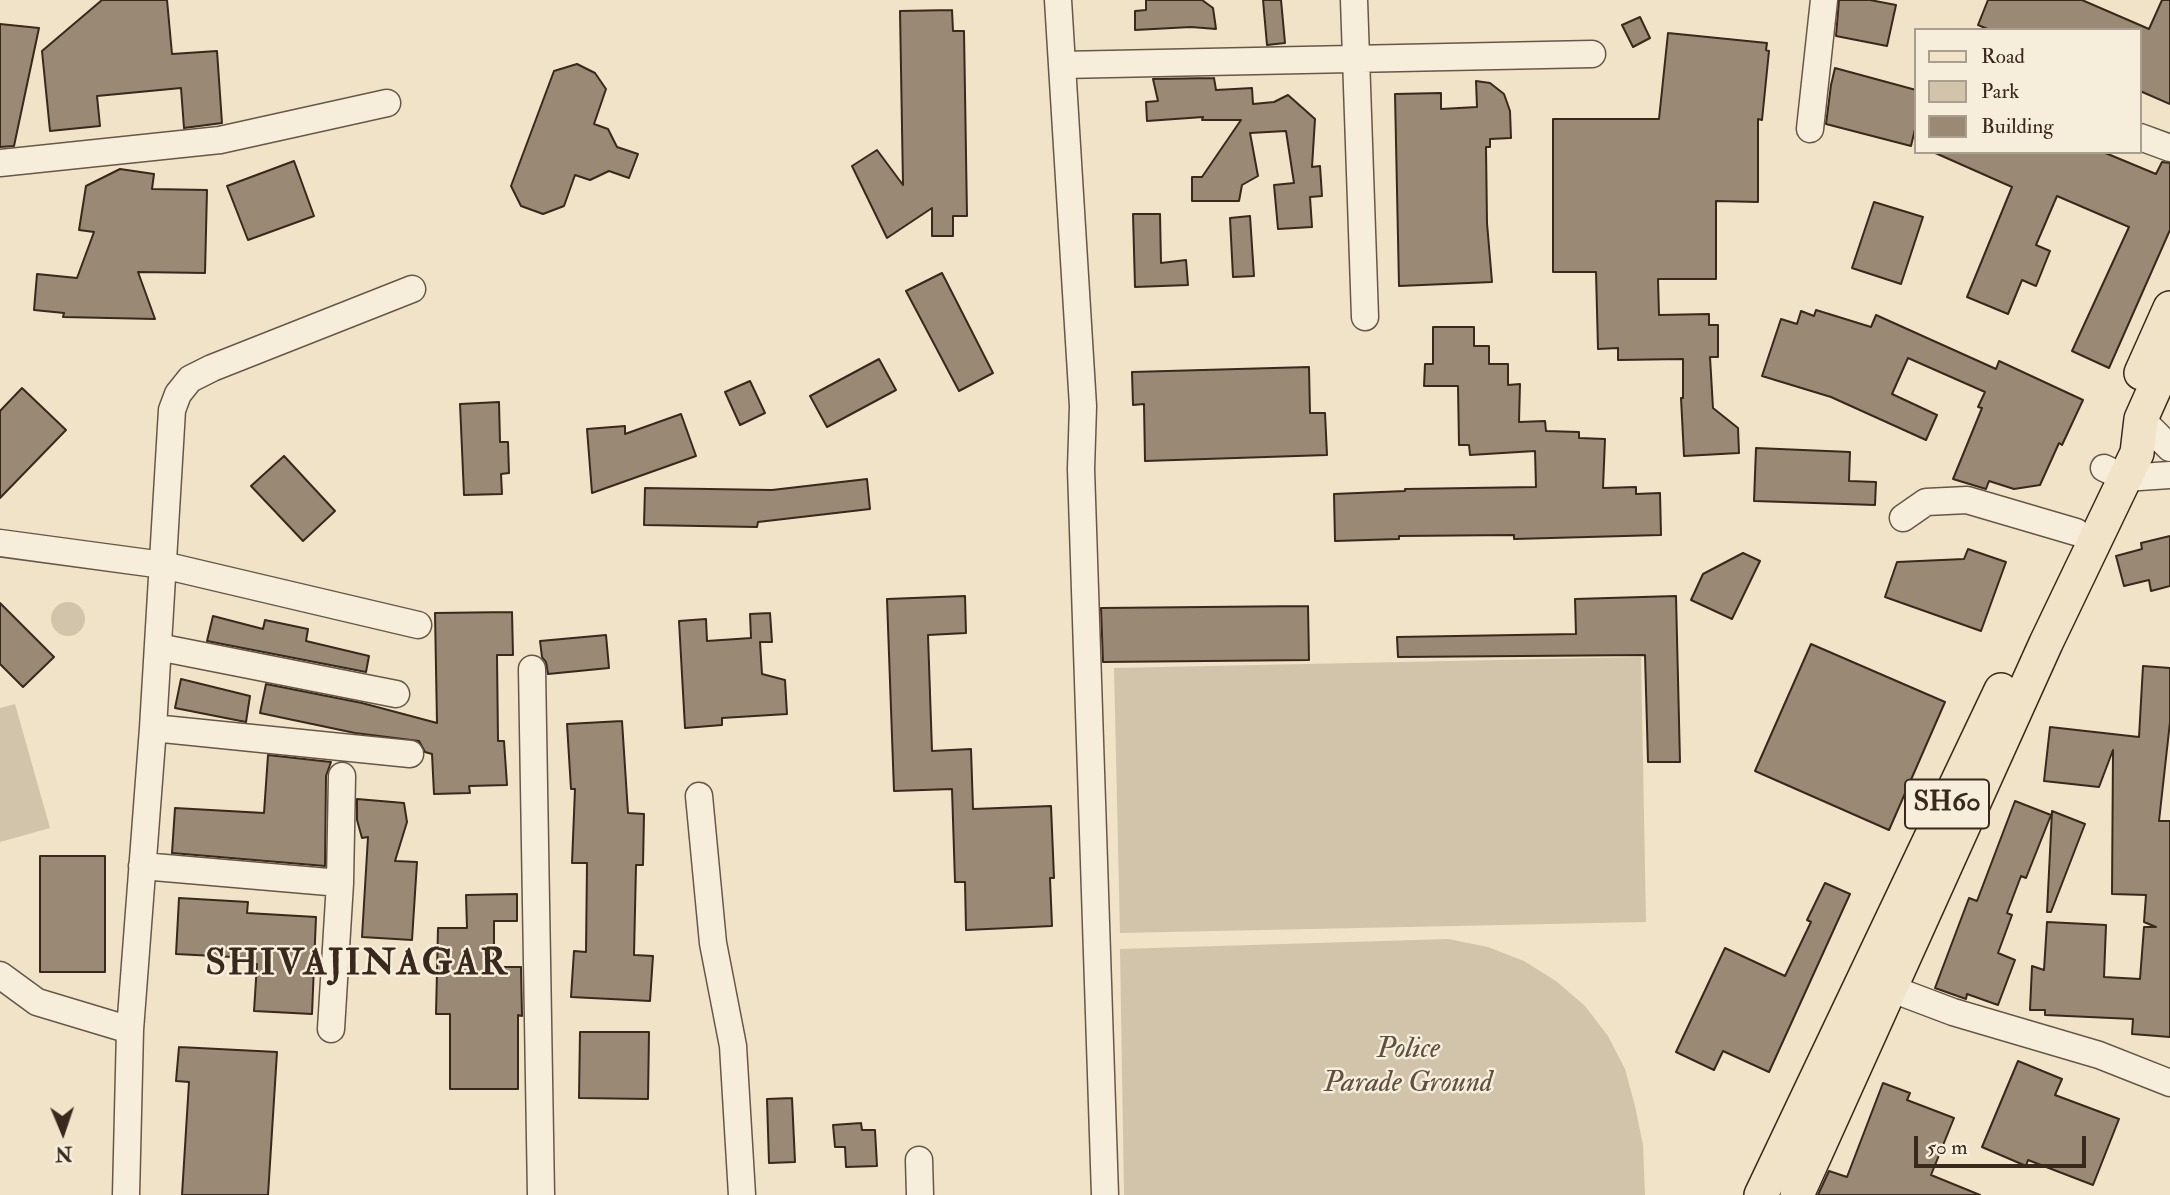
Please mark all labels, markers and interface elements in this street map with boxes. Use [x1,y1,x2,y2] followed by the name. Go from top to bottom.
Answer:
[1914,28,2142,154] legend
[1981,43,2025,70] text: Road
[1981,78,2019,105] text: Park
[1981,113,2054,140] text: Building
[1905,780,1989,828] road number: SH60
[207,944,507,988] district label: SHIVAJINAGAR
[1323,1033,1493,1104] park label: Police Parade Ground
[28,1097,98,1167] north arrow
[1918,1122,2090,1166] scale bar
[1927,1134,1968,1161] text: 50 m
[55,1141,73,1165] text: N

